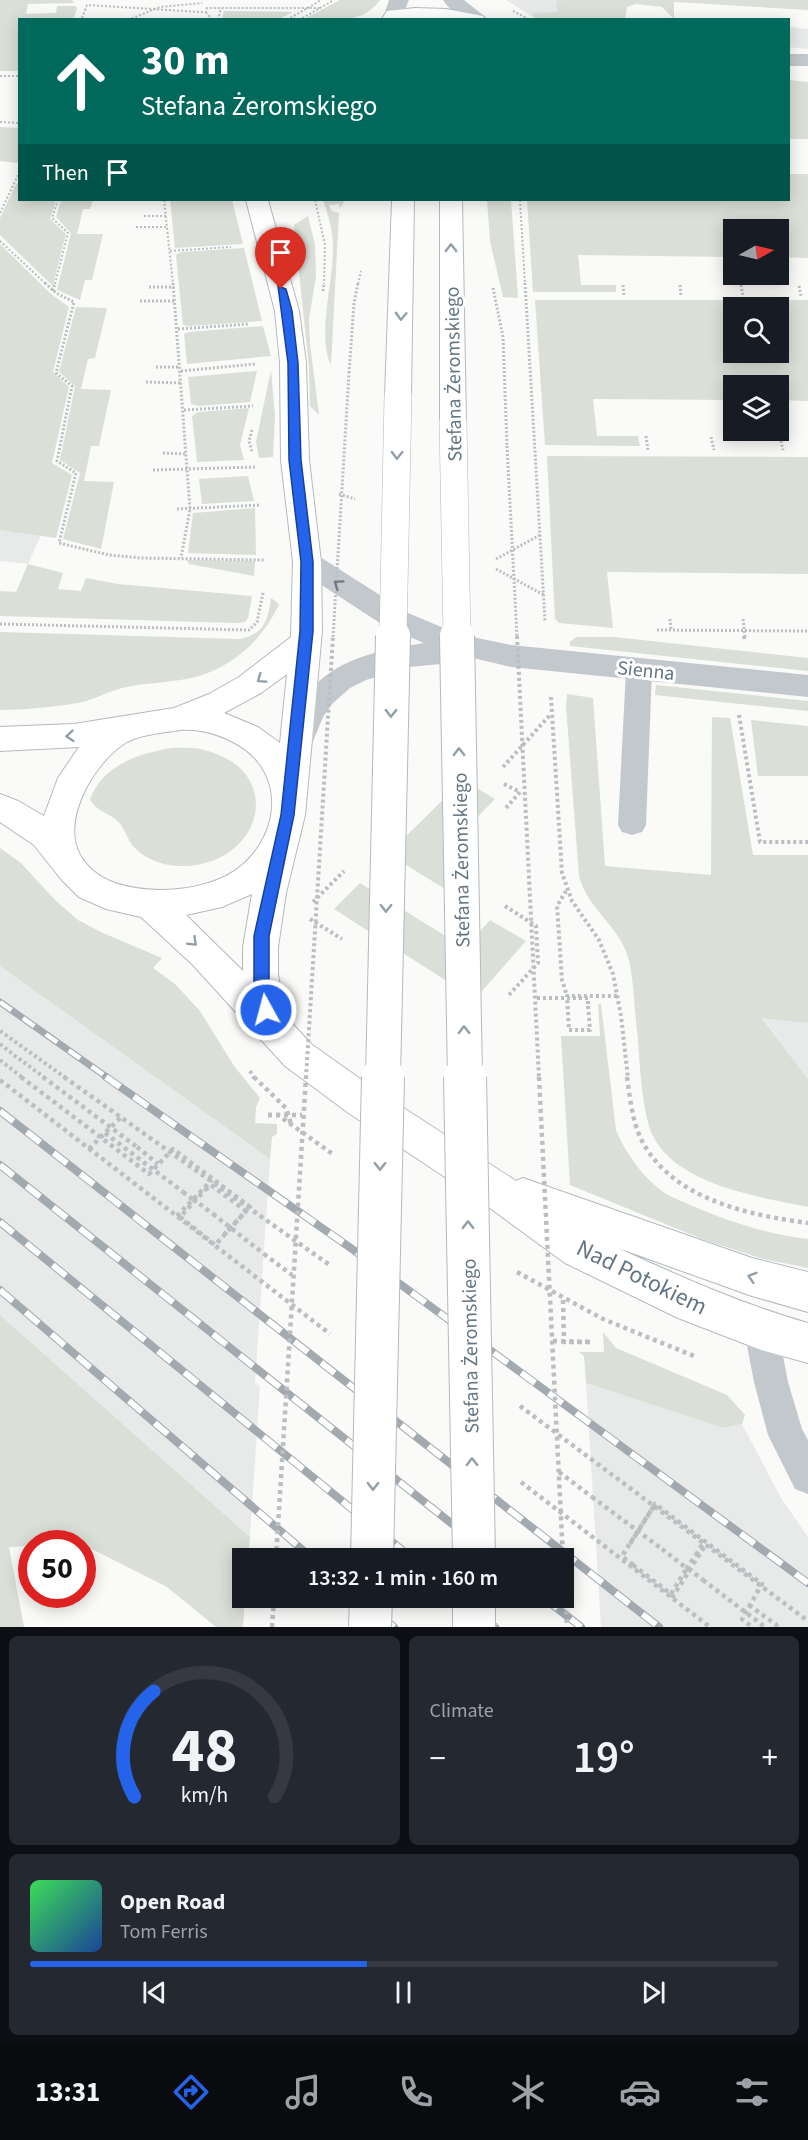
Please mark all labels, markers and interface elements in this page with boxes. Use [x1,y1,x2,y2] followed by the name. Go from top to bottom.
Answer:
[141,31,230,91] text: 30 m
[42,42,120,120] icon: ahead
[141,87,377,126] text: Stefana Żeromskiego
[101,156,134,189] icon: arrive
[42,157,89,189] text: Then
[723,219,789,285] north arrow
[723,219,789,441] map controls
[255,227,306,289] pin
[264,236,297,269] icon: arrive
[445,243,457,252] one-way arrow
[438,286,470,462] street label: Stefana Żeromskiego
[723,297,789,363] button: search
[394,311,407,320] one-way arrow
[723,375,789,441] button: layers
[390,450,403,459] one-way arrow
[333,580,344,591] one-way arrow
[616,654,676,688] street label: Sienna
[257,672,268,683] one-way arrow
[384,708,397,717] one-way arrow
[65,729,74,742] one-way arrow
[453,747,465,756] one-way arrow
[446,772,478,948] street label: Stefana Żeromskiego
[380,903,392,912] one-way arrow
[186,935,196,946] one-way arrow
[234,978,298,1042] position arrow
[458,1026,470,1035] one-way arrow
[374,1161,387,1170] one-way arrow
[462,1221,474,1230] one-way arrow
[570,1231,713,1324] street label: Nad Potokiem
[455,1258,487,1434] street label: Stefana Żeromskiego
[747,1271,758,1284] one-way arrow
[466,1458,478,1467] one-way arrow
[367,1481,380,1490] one-way arrow
[18,1530,96,1608] speed limit sign: 50
[308,1562,498,1594] text: 13:32 · 1 min · 160 m
[430,1697,494,1725] text: Climate
[171,1707,237,1796] text: 48
[573,1726,635,1790] text: 19°
[430,1735,446,1782] text: −
[762,1735,778,1782] text: +
[180,1781,228,1812] text: km/h
[120,1886,225,1918] text: Open Road
[120,1918,208,1946] text: Tom Ferris
[138,1976,171,2009] icon: previous
[387,1976,420,2009] icon: pause
[637,1976,670,2009] icon: next
[170,2071,212,2113] icon: directions
[282,2071,324,2113] icon: music
[395,2071,437,2113] icon: phone
[507,2071,549,2113] icon: climate
[619,2071,661,2113] icon: car
[731,2071,773,2113] icon: filters
[35,2073,100,2112] text: 13:31

